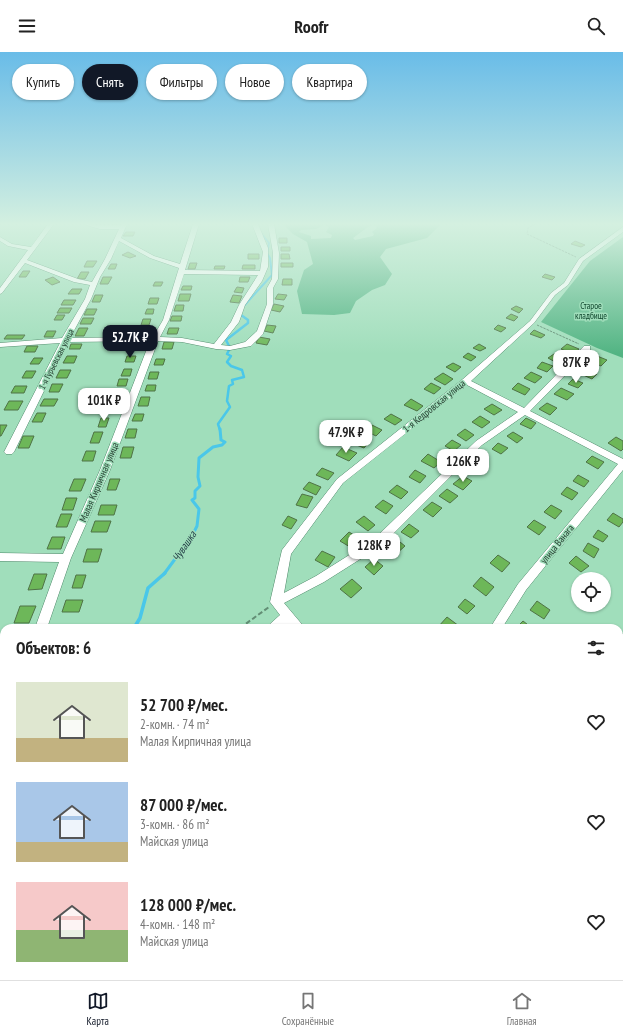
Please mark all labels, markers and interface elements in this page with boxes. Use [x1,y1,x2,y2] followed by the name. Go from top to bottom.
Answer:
[16,15,38,37] icon: menu
[294,15,329,38] text: Roofr
[585,15,607,37] icon: search
[12,64,74,100] chip: Купить
[82,64,138,100] chip: Снять
[146,64,217,100] chip: Фильтры
[225,64,284,100] chip: Новое
[292,64,367,100] chip: Квартира
[575,300,607,321] park label: Старое кладбище
[93,325,167,359] pin: 52.7K ₽
[36,327,76,391] street label: 1-я Гурьевская улица
[112,329,148,346] text: 52.7K ₽
[548,350,604,384] pin: 87K ₽
[562,354,590,371] text: 87K ₽
[400,377,468,435] street label: 1-я Кедровская улица
[71,388,137,422] pin: 101K ₽
[87,392,121,409] text: 101K ₽
[309,420,383,454] pin: 47.9K ₽
[328,424,364,441] text: 47.9K ₽
[76,440,122,524] street label: Малая Кирпичная улица
[430,449,496,483] pin: 126K ₽
[446,453,480,470] text: 126K ₽
[537,522,577,566] street label: улица Ванага
[169,528,200,564] water label: Чувашка
[341,533,407,567] pin: 128K ₽
[357,537,391,554] text: 128K ₽
[571,572,611,612] map controls
[571,572,611,612] button: locate
[16,637,91,659] text: Объектов: 6
[585,637,607,659] icon: filters
[140,694,228,716] text: 52 700 ₽/мес.
[48,698,96,746] icon: home
[585,711,607,733] icon: heart
[140,716,210,733] text: 2-комн. · 74 m²
[140,733,251,750] text: Малая Кирпичная улица
[140,794,227,816] text: 87 000 ₽/мес.
[48,798,96,846] icon: home
[585,811,607,833] icon: heart
[140,816,210,833] text: 3-комн. · 86 m²
[140,833,208,850] text: Майская улица
[140,894,236,916] text: 128 000 ₽/мес.
[48,898,96,946] icon: home
[585,911,607,933] icon: heart
[140,916,215,933] text: 4-комн. · 148 m²
[140,933,208,950] text: Майская улица
[86,990,109,1028] tab: Карта
[282,990,334,1028] tab: Сохранённые
[507,990,537,1028] tab: Главная

